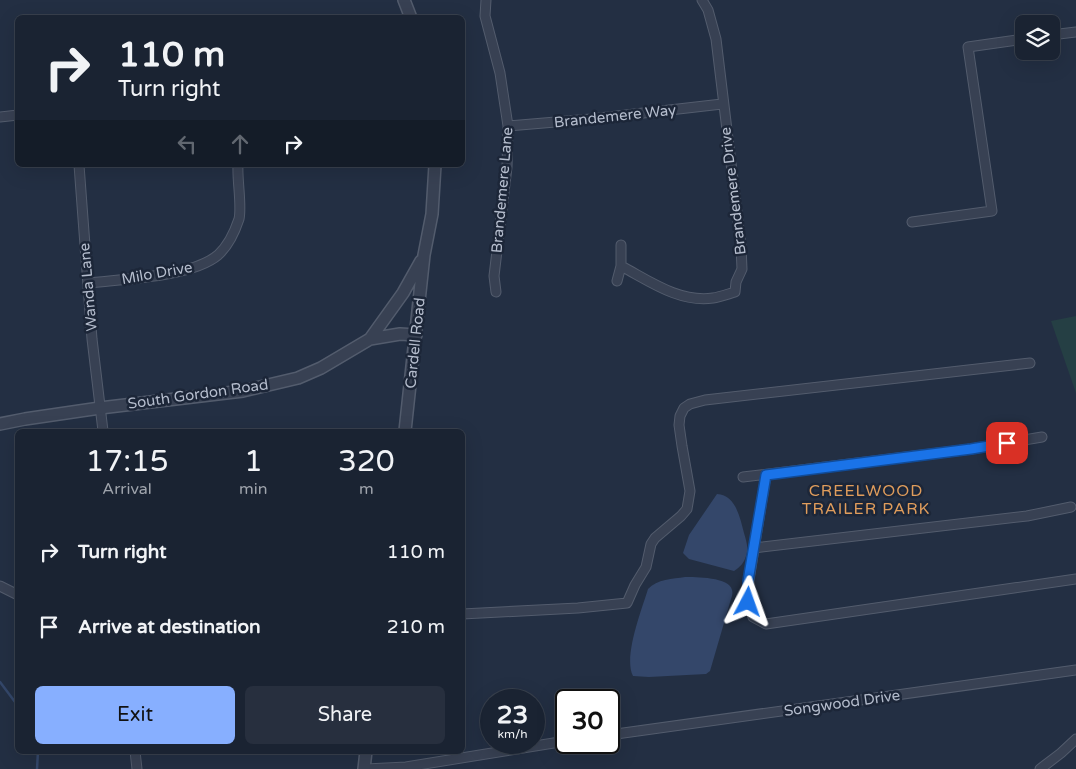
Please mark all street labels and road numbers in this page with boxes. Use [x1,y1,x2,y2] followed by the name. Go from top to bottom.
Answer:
[553,101,677,131] street label: Brandemere Way
[488,126,516,254] street label: Brandemere Lane
[716,126,750,256] street label: Brandemere Drive
[75,242,101,332] street label: Wanda Lane
[120,258,194,288] street label: Milo Drive
[401,297,429,389] street label: Cardell Road
[127,375,269,413] street label: South Gordon Road
[783,686,901,720] street label: Songwood Drive

